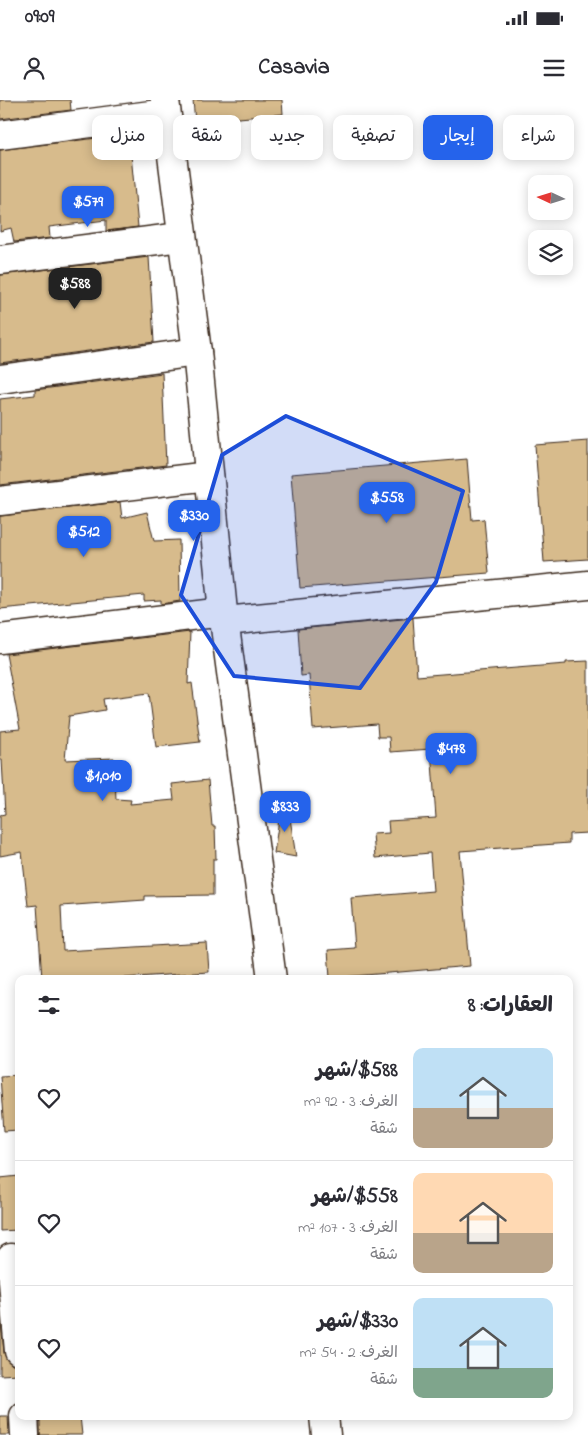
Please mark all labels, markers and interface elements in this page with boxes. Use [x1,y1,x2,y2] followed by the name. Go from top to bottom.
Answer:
[25,4,54,31] text: 09:09
[258,52,330,84] text: Casavia
[20,54,48,82] icon: person
[540,54,568,82] icon: menu
[92,115,163,160] chip: منزل
[173,115,241,160] chip: شقة
[251,115,323,160] chip: جديد
[333,115,413,160] chip: تصفية
[423,115,493,160] chip: إيجار
[503,115,574,160] chip: شراء
[528,175,572,220] north arrow
[528,175,573,275] map controls
[58,186,118,228] pin: $579
[73,190,103,214] text: $579
[528,230,573,275] button: layers
[45,268,105,310] pin: $588
[60,272,90,296] text: $588
[357,482,417,524] pin: $558
[370,486,404,510] text: $558
[164,500,224,542] pin: $330
[179,504,209,528] text: $330
[54,516,114,558] pin: $512
[68,520,100,544] text: $512
[421,732,481,775] pin: $478
[437,737,465,761] text: $478
[62,760,144,802] pin: $1,010
[85,764,121,788] text: $1,010
[255,790,315,833] pin: $833
[271,795,299,819] text: $833
[35,991,63,1019] icon: filters
[468,991,553,1021] text: العقارات: 8
[316,1056,398,1086] text: $588/شهر
[453,1068,513,1128] icon: home
[35,1084,63,1112] icon: heart
[304,1090,398,1114] text: الغرف: 3 · 92 m²
[370,1117,398,1141] text: شقة
[312,1182,398,1212] text: $558/شهر
[453,1193,513,1253] icon: home
[35,1209,63,1237] icon: heart
[298,1216,398,1240] text: الغرف: 3 · 107 m²
[370,1243,398,1267] text: شقة
[317,1307,398,1337] text: $330/شهر
[453,1318,513,1378] icon: home
[35,1334,63,1362] icon: heart
[299,1341,398,1365] text: الغرف: 2 · 54 m²
[370,1368,398,1392] text: شقة

